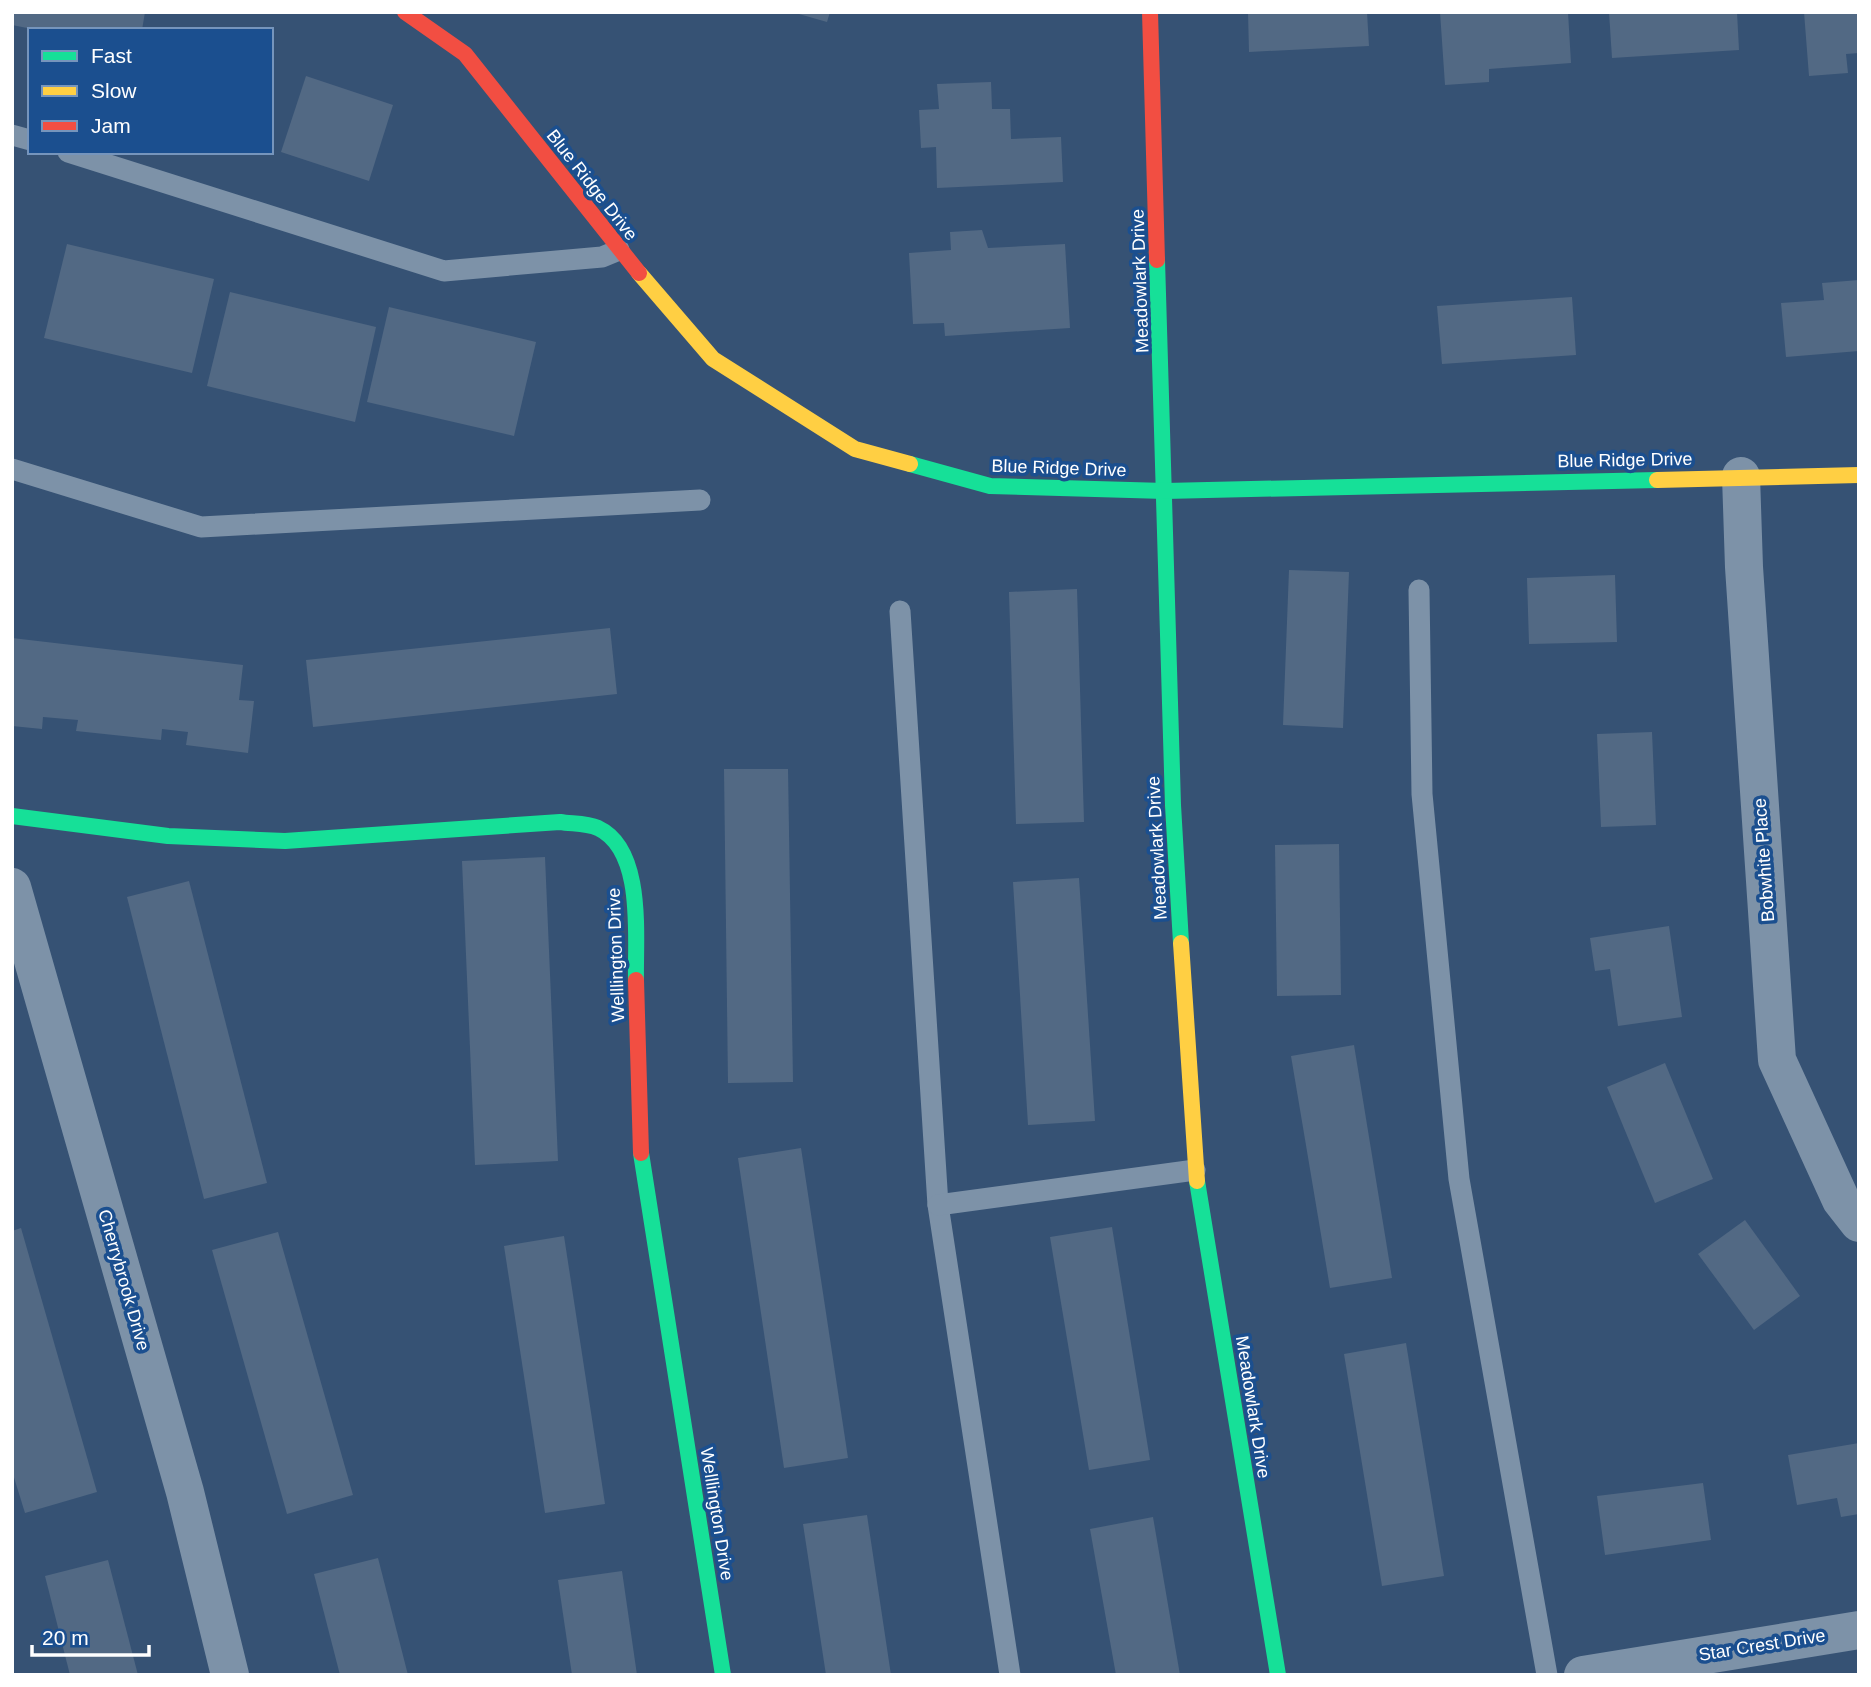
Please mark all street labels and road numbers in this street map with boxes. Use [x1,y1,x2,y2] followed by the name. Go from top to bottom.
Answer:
[543,126,641,244] street label: Blue Ridge Drive
[1127,209,1153,353] street label: Meadowlark Drive
[1557,449,1693,471] street label: Blue Ridge Drive
[991,456,1127,480] street label: Blue Ridge Drive
[1143,776,1171,920] street label: Meadowlark Drive
[1750,797,1778,923] street label: Bobwhite Place
[604,887,628,1023] street label: Welllington Drive
[94,1207,154,1353] street label: Cherrybrook Drive
[1232,1334,1274,1480] street label: Meadowlark Drive
[697,1446,737,1582] street label: Welllington Drive
[1697,1625,1827,1665] street label: Star Crest Drive

